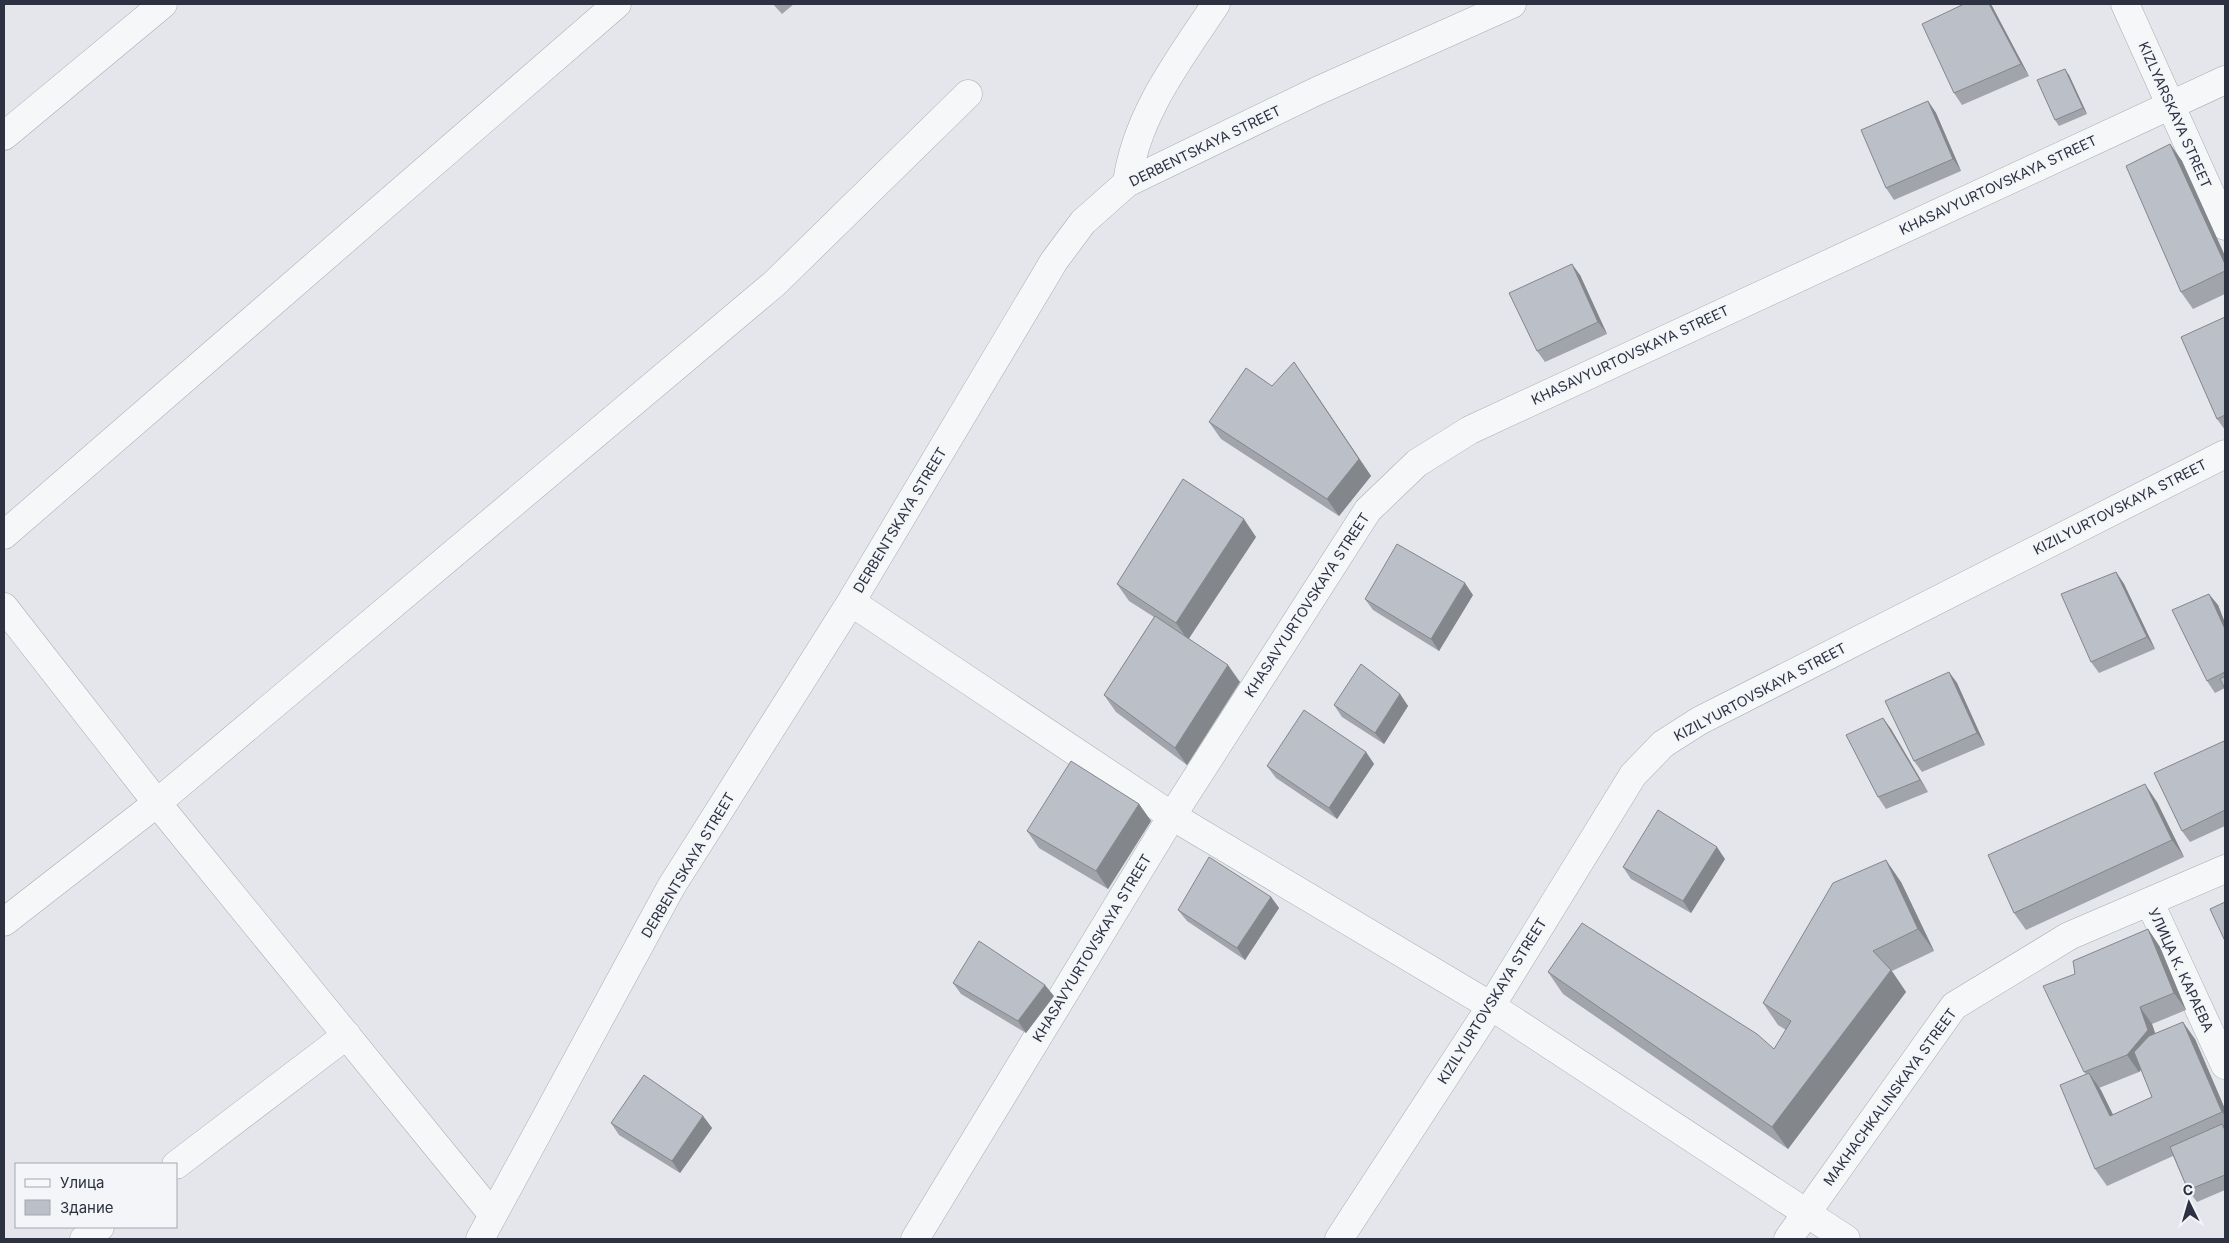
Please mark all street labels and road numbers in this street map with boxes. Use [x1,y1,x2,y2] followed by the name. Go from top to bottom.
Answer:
[2135,39,2215,191] street label: KIZLYARSKAYA STREET
[1126,101,1283,190] street label: DERBENTSKAYA STREET
[1896,131,2099,238] street label: KHASAVYURTOVSKAYA STREET
[1528,301,1731,408] street label: KHASAVYURTOVSKAYA STREET
[849,444,950,596] street label: DERBENTSKAYA STREET
[2030,455,2209,558] street label: KIZILYURTOVSKAYA STREET
[1241,509,1373,700] street label: KHASAVYURTOVSKAYA STREET
[1671,639,1849,744] street label: KIZILYURTOVSKAYA STREET
[637,789,738,941] street label: DERBENTSKAYA STREET
[1029,851,1155,1045] street label: KHASAVYURTOVSKAYA STREET
[2145,905,2218,1035] street label: УЛИЦА К. КАРАЕВА
[1433,915,1550,1087] street label: KIZILYURTOVSKAYA STREET
[1819,1005,1960,1189] street label: MAKHACHKALINSKAYA STREET

